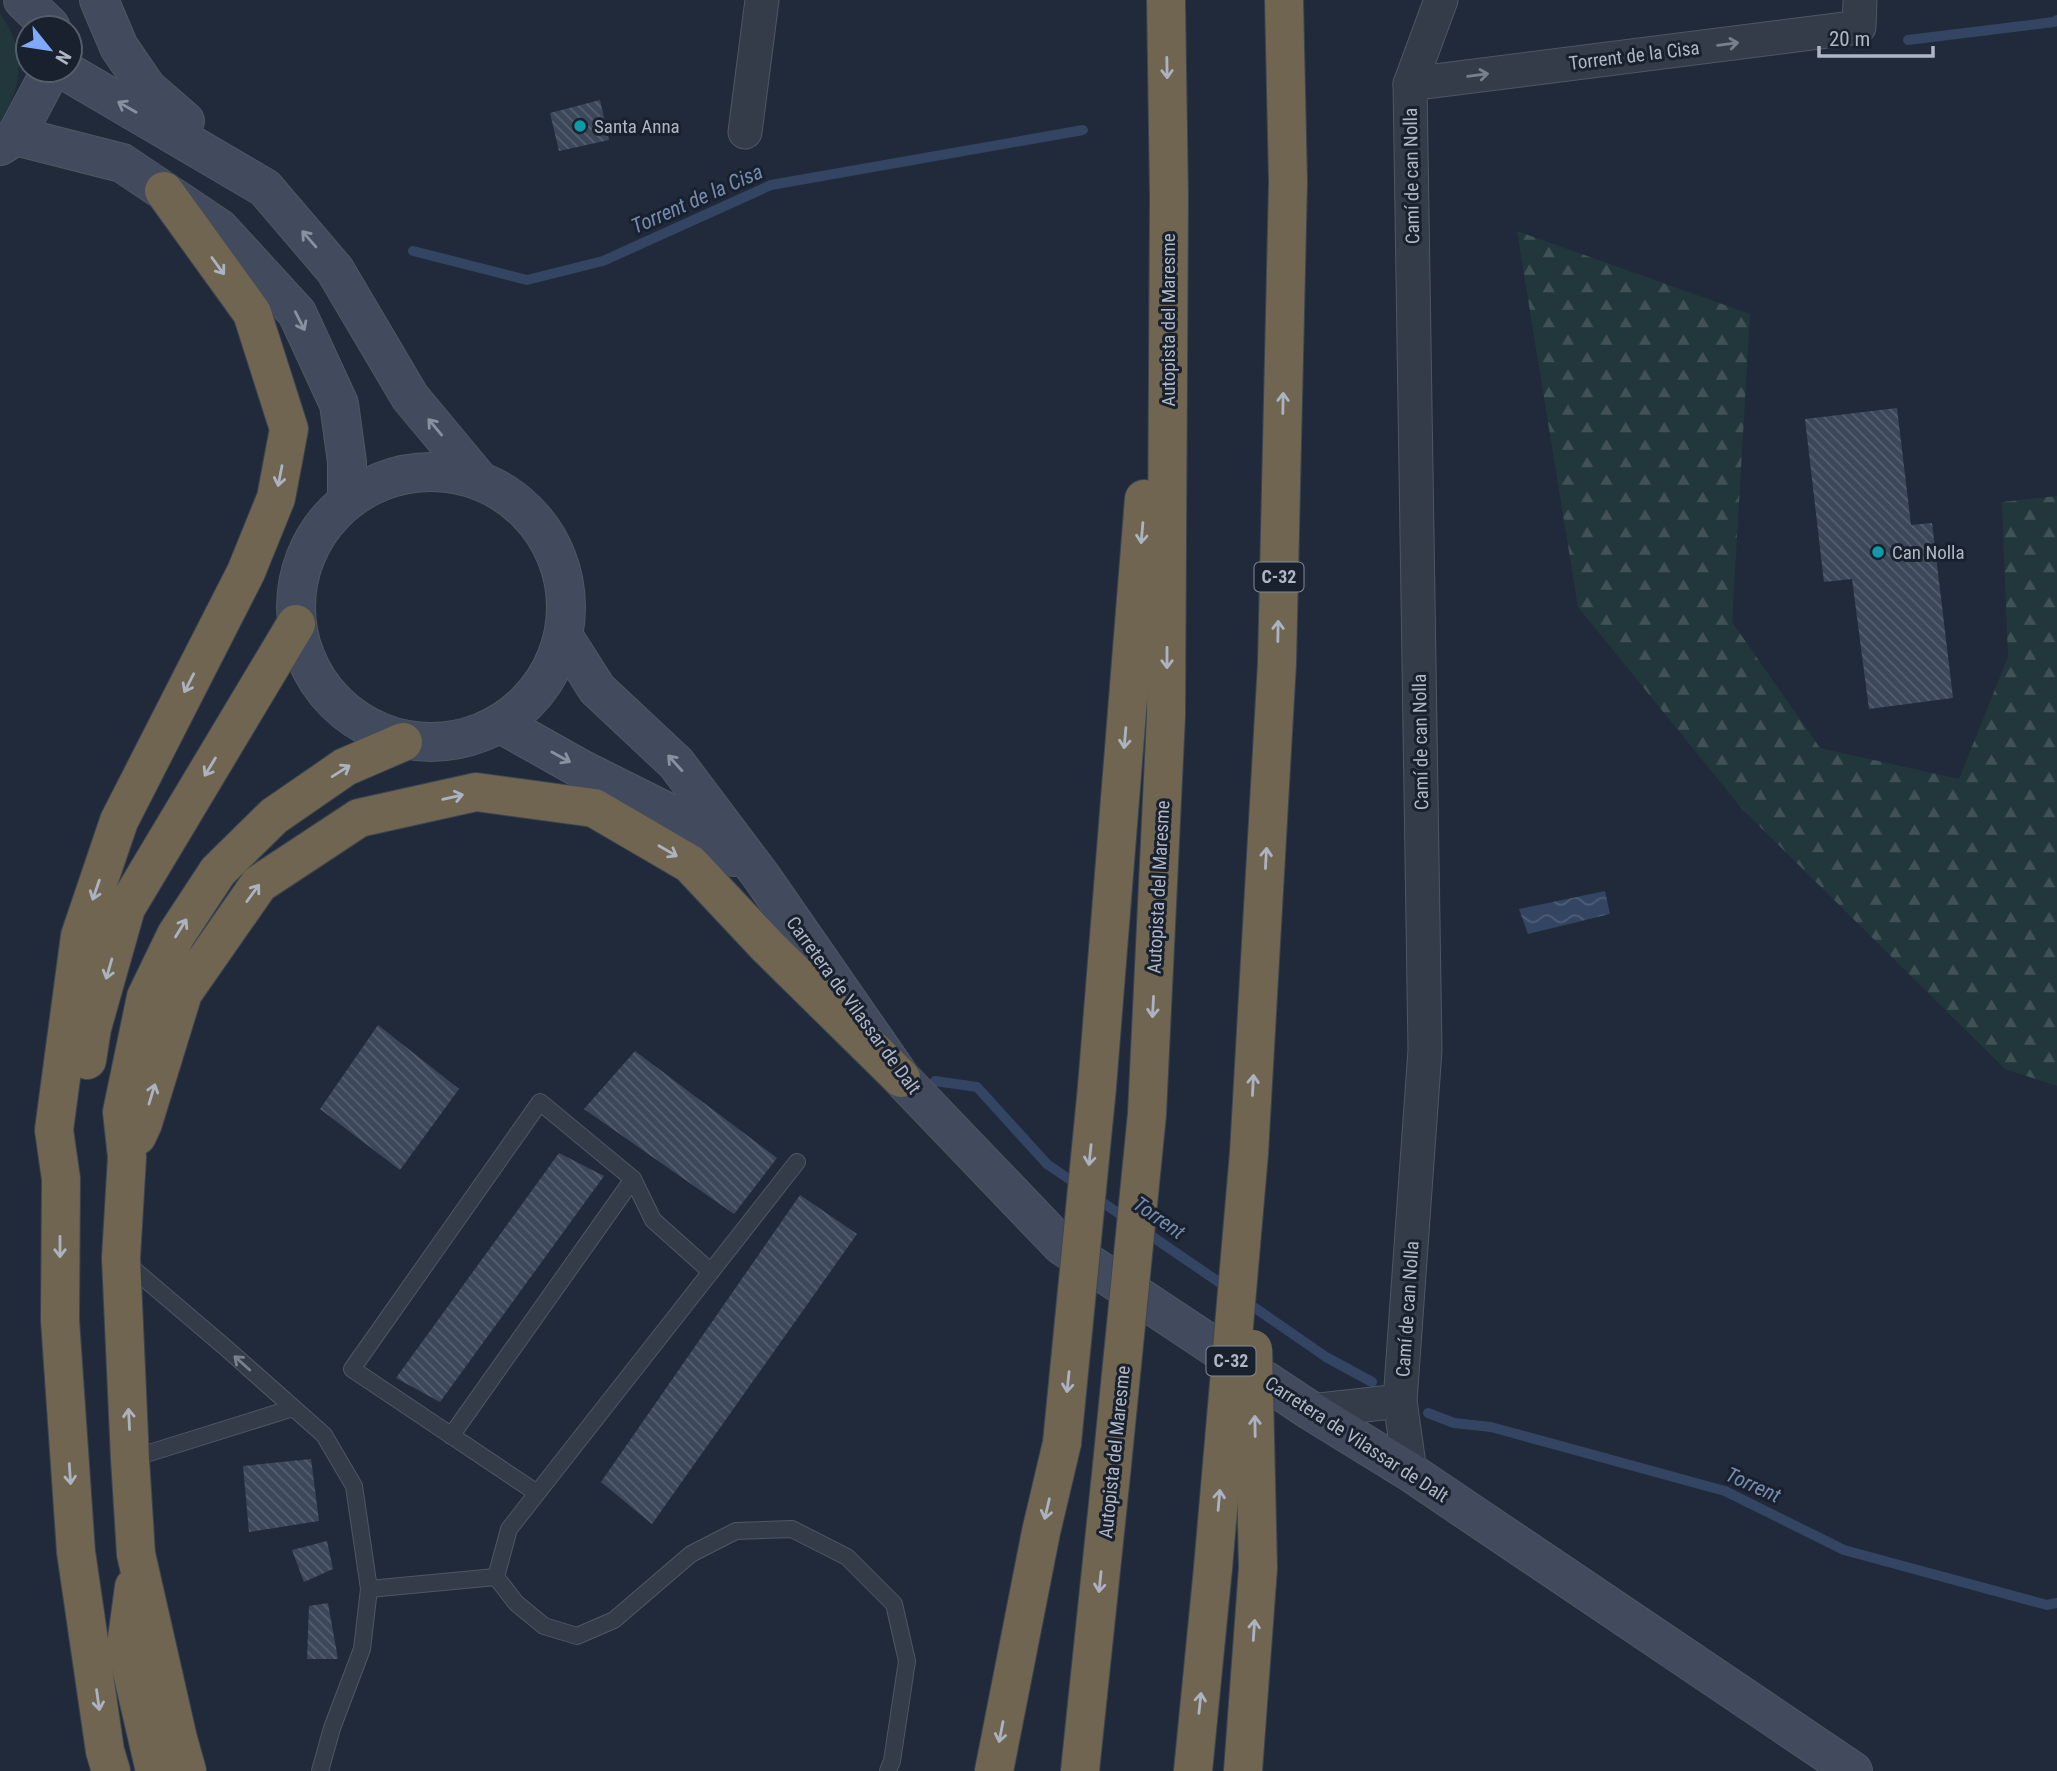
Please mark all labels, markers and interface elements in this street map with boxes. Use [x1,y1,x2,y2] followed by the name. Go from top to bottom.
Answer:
[14,14,84,84] north arrow
[1819,14,1933,58] scale bar
[1829,27,1870,51] text: 20 m
[1567,36,1701,75] street label: Torrent de la Cisa
[1716,37,1738,50] one-way arrow
[50,46,76,68] text: N
[1160,56,1174,79] one-way arrow
[1466,69,1488,82] one-way arrow
[117,100,137,114] one-way arrow
[1399,108,1424,244] street label: Camí de can Nolla
[594,115,680,138] place label: Santa Anna
[572,118,588,134] marker: Santa Anna
[628,159,766,239] water label: Torrent de la Cisa
[301,230,317,248] one-way arrow
[1157,233,1180,407] street label: Autopista del Maresme
[211,256,225,275] one-way arrow
[293,310,307,331] one-way arrow
[1276,392,1290,415] one-way arrow
[428,418,444,436] one-way arrow
[273,464,286,487] one-way arrow
[1135,522,1148,544] one-way arrow
[1892,541,1965,564] place label: Can Nolla
[1870,544,1886,560] marker: Can Nolla
[1254,562,1304,592] road number: C-32
[1271,620,1285,643] one-way arrow
[1160,646,1174,669] one-way arrow
[182,673,196,693] one-way arrow
[1408,674,1433,810] street label: Camí de can Nolla
[1118,726,1131,749] one-way arrow
[550,751,571,764] one-way arrow
[668,755,684,773] one-way arrow
[203,756,217,776] one-way arrow
[330,763,350,777] one-way arrow
[442,789,464,802] one-way arrow
[1142,800,1175,974] street label: Autopista del Maresme
[657,844,677,858] one-way arrow
[1260,847,1273,870] one-way arrow
[88,879,101,901] one-way arrow
[245,884,260,903] one-way arrow
[781,912,926,1099] street label: Carretera de Vilassar de Dalt
[174,919,188,939] one-way arrow
[101,957,114,979] one-way arrow
[1146,996,1159,1019] one-way arrow
[1247,1074,1260,1097] one-way arrow
[147,1083,160,1105] one-way arrow
[1083,1143,1096,1166] one-way arrow
[1129,1192,1190,1245] water label: Torrent
[54,1235,67,1258] one-way arrow
[1391,1240,1424,1378] street label: Camí de can Nolla
[1206,1346,1256,1376] road number: C-32
[234,1355,252,1371] one-way arrow
[1094,1365,1135,1539] street label: Autopista del Maresme
[1062,1370,1075,1392] one-way arrow
[1261,1372,1453,1507] street label: Carretera de Vilassar de Dalt
[122,1408,135,1431] one-way arrow
[1248,1415,1262,1438] one-way arrow
[64,1462,77,1485] one-way arrow
[1722,1462,1785,1508] water label: Torrent
[1213,1489,1226,1512] one-way arrow
[1040,1497,1053,1520] one-way arrow
[1093,1570,1106,1593] one-way arrow
[1248,1619,1261,1641] one-way arrow
[91,1688,104,1711] one-way arrow
[1193,1692,1206,1715] one-way arrow
[994,1720,1008,1743] one-way arrow

